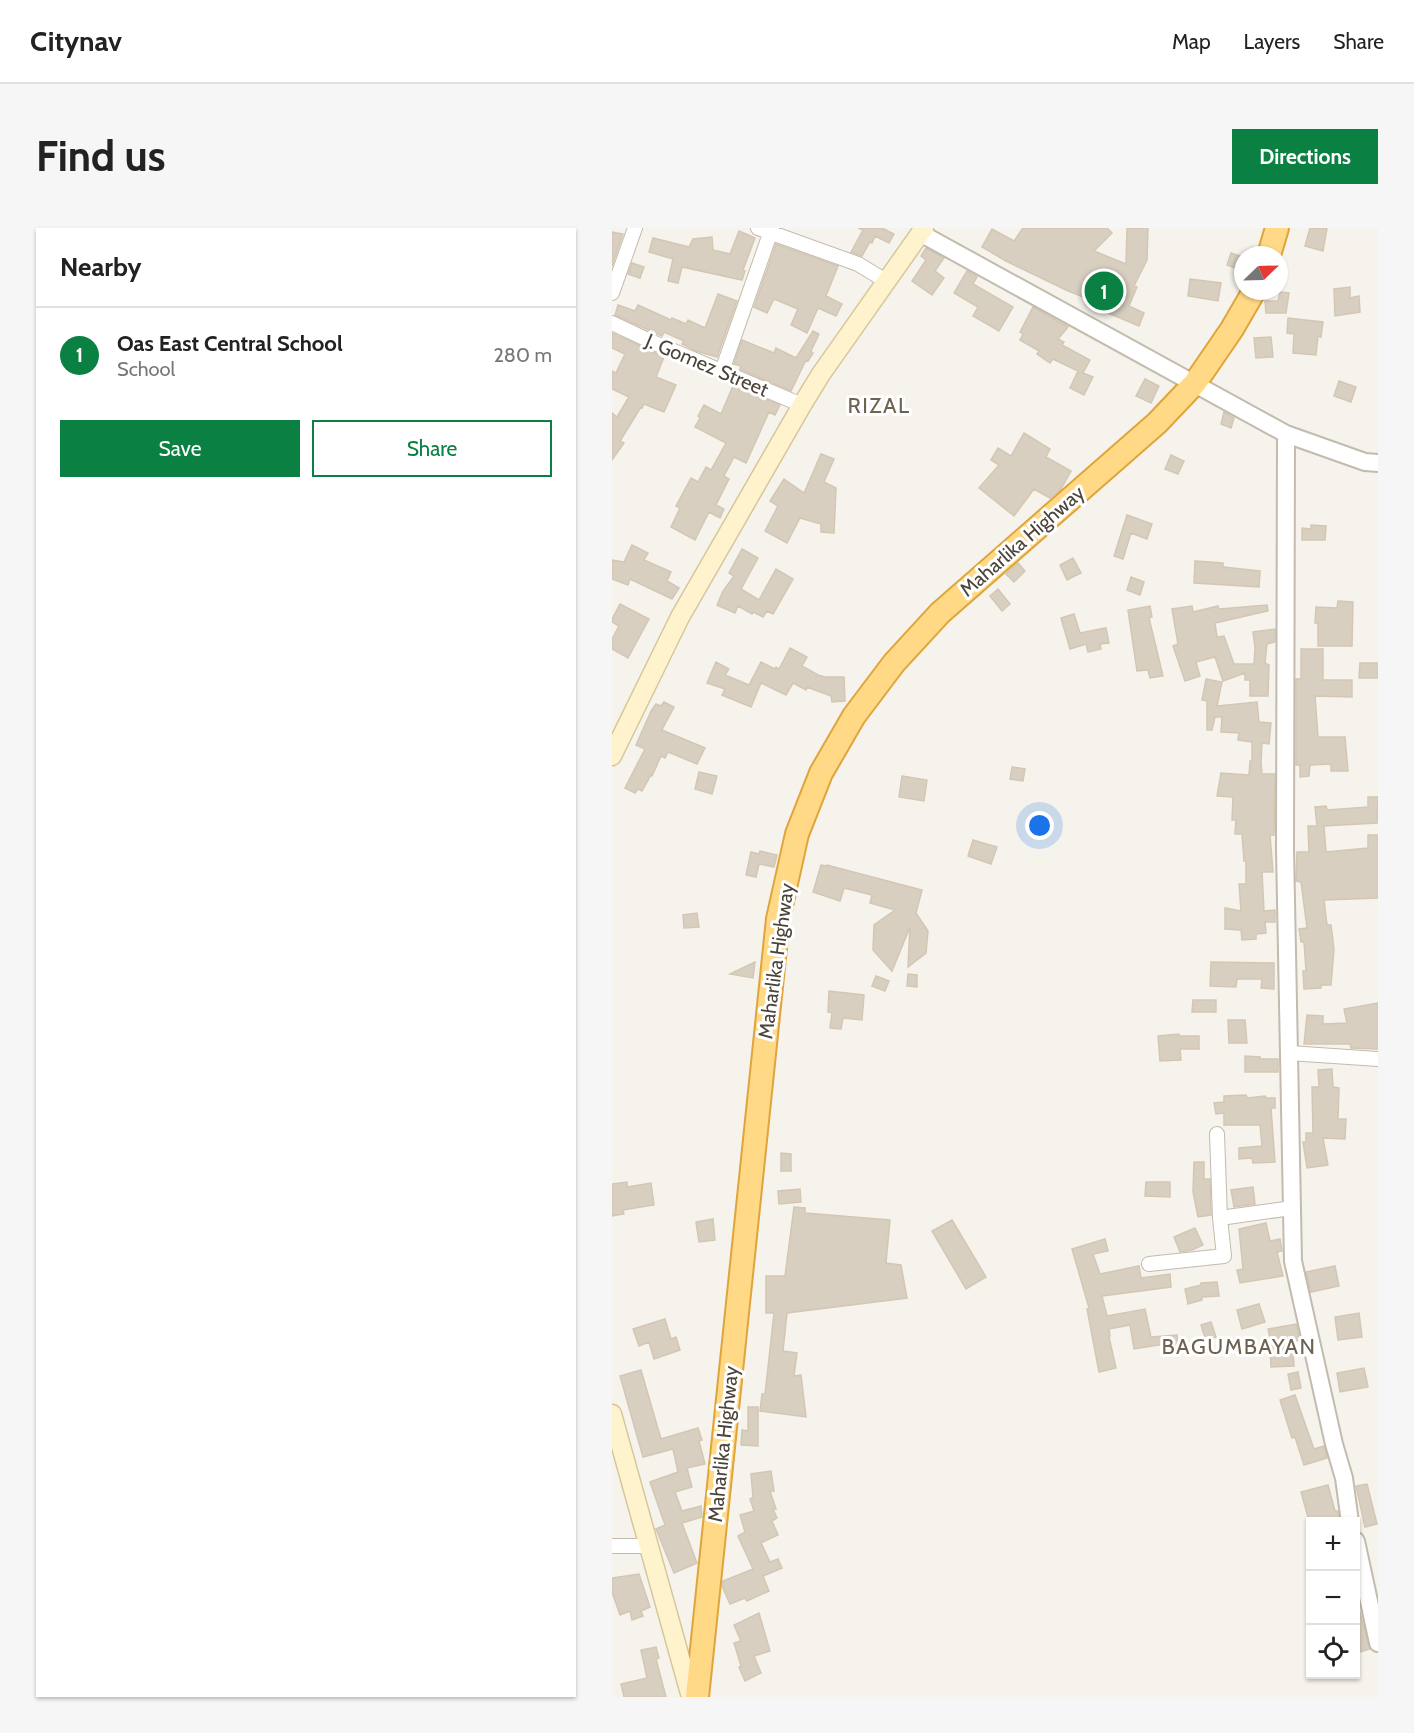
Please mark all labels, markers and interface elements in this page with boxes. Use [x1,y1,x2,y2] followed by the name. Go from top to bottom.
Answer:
[30,24,122,58] text: Citynav
[1172,29,1211,54] text: Map
[1244,29,1300,54] text: Layers
[1333,29,1384,54] text: Share
[1232,129,1378,184] button: Directions
[36,130,165,182] text: Find us
[1234,246,1288,300] north arrow
[60,251,141,283] text: Nearby
[1084,268,1124,314] pin: 1
[641,328,772,402] street label: J. Gomez Street
[117,330,343,357] text: Oas East Central School
[76,343,83,367] text: 1
[493,343,552,367] text: 280 m
[117,357,175,381] text: School
[847,392,911,419] district label: RIZAL
[60,420,300,477] button: Save
[312,420,552,477] button: Share
[955,480,1089,602] street label: Maharlika Highway
[1025,811,1054,840] your location
[753,882,799,1040] street label: Maharlika Highway
[1161,1333,1317,1360] district label: BAGUMBAYAN
[703,1365,743,1523] street label: Maharlika Highway
[1306,1517,1360,1679] map controls
[1306,1517,1360,1571] button: +
[1306,1571,1360,1625] button: −
[1306,1625,1360,1679] button: locate

